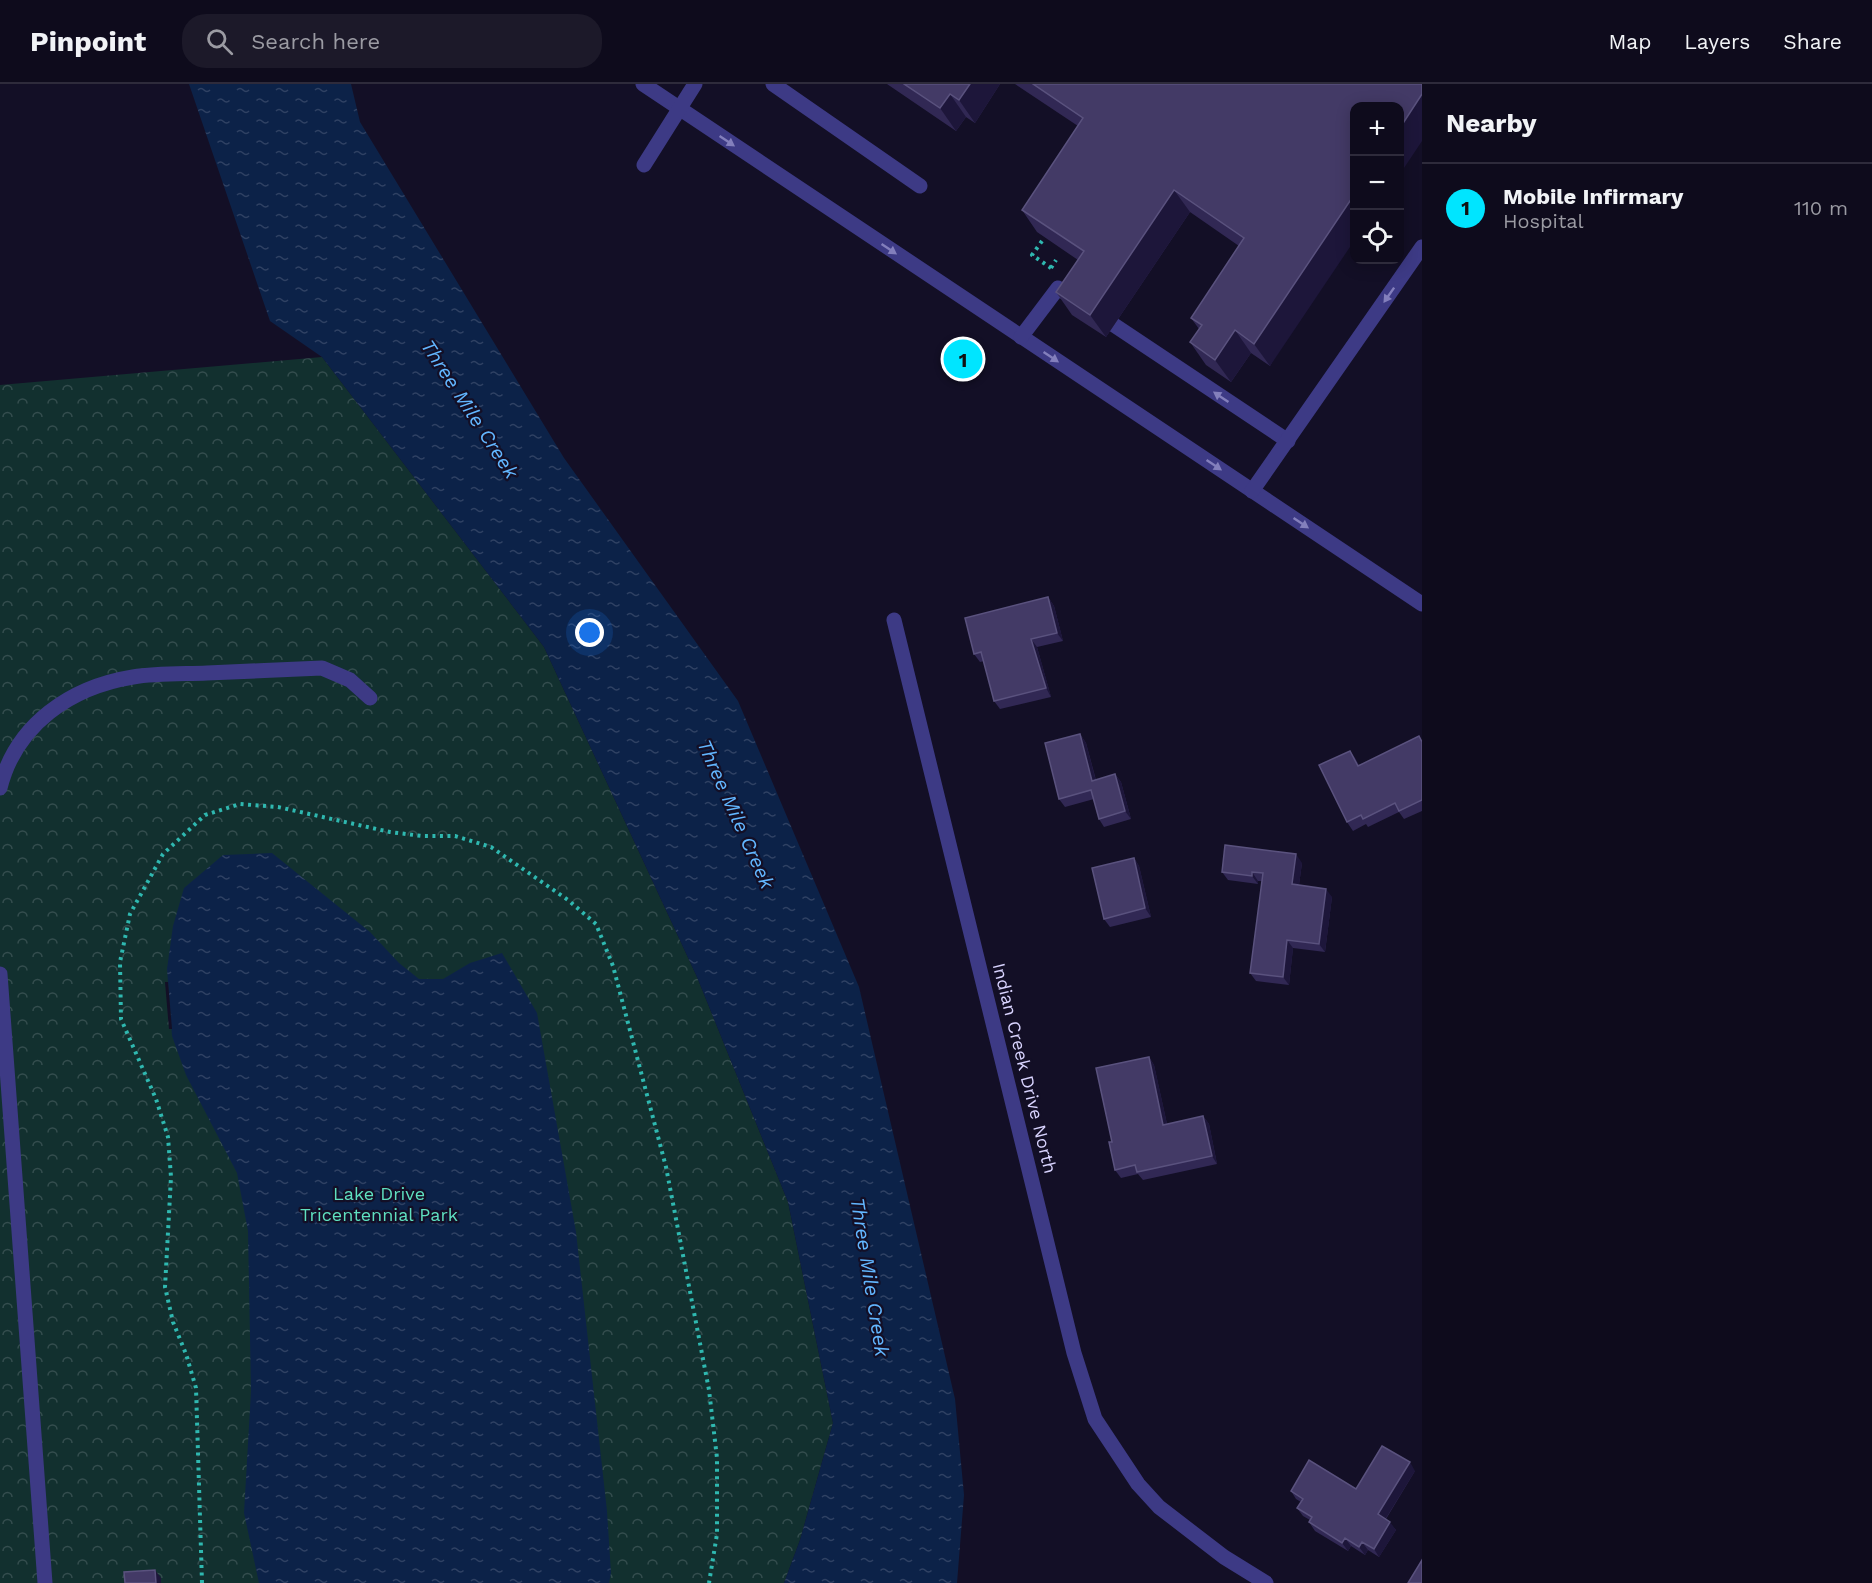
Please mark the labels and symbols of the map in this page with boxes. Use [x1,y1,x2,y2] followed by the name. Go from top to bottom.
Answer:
[719,135,735,146] one-way arrow
[881,243,897,254] one-way arrow
[1383,287,1395,303] one-way arrow
[416,335,524,484] water label: Three Mile Creek
[944,336,982,382] pin: 1
[1043,352,1060,363] one-way arrow
[1213,391,1230,402] one-way arrow
[1206,460,1222,471] one-way arrow
[1292,518,1309,529] one-way arrow
[575,618,604,647] your location
[692,736,780,893] water label: Three Mile Creek
[989,961,1061,1175] street label: Indian Creek Drive North
[300,1183,458,1225] park label: Lake Drive Tricentennial Park
[846,1196,895,1359] water label: Three Mile Creek

